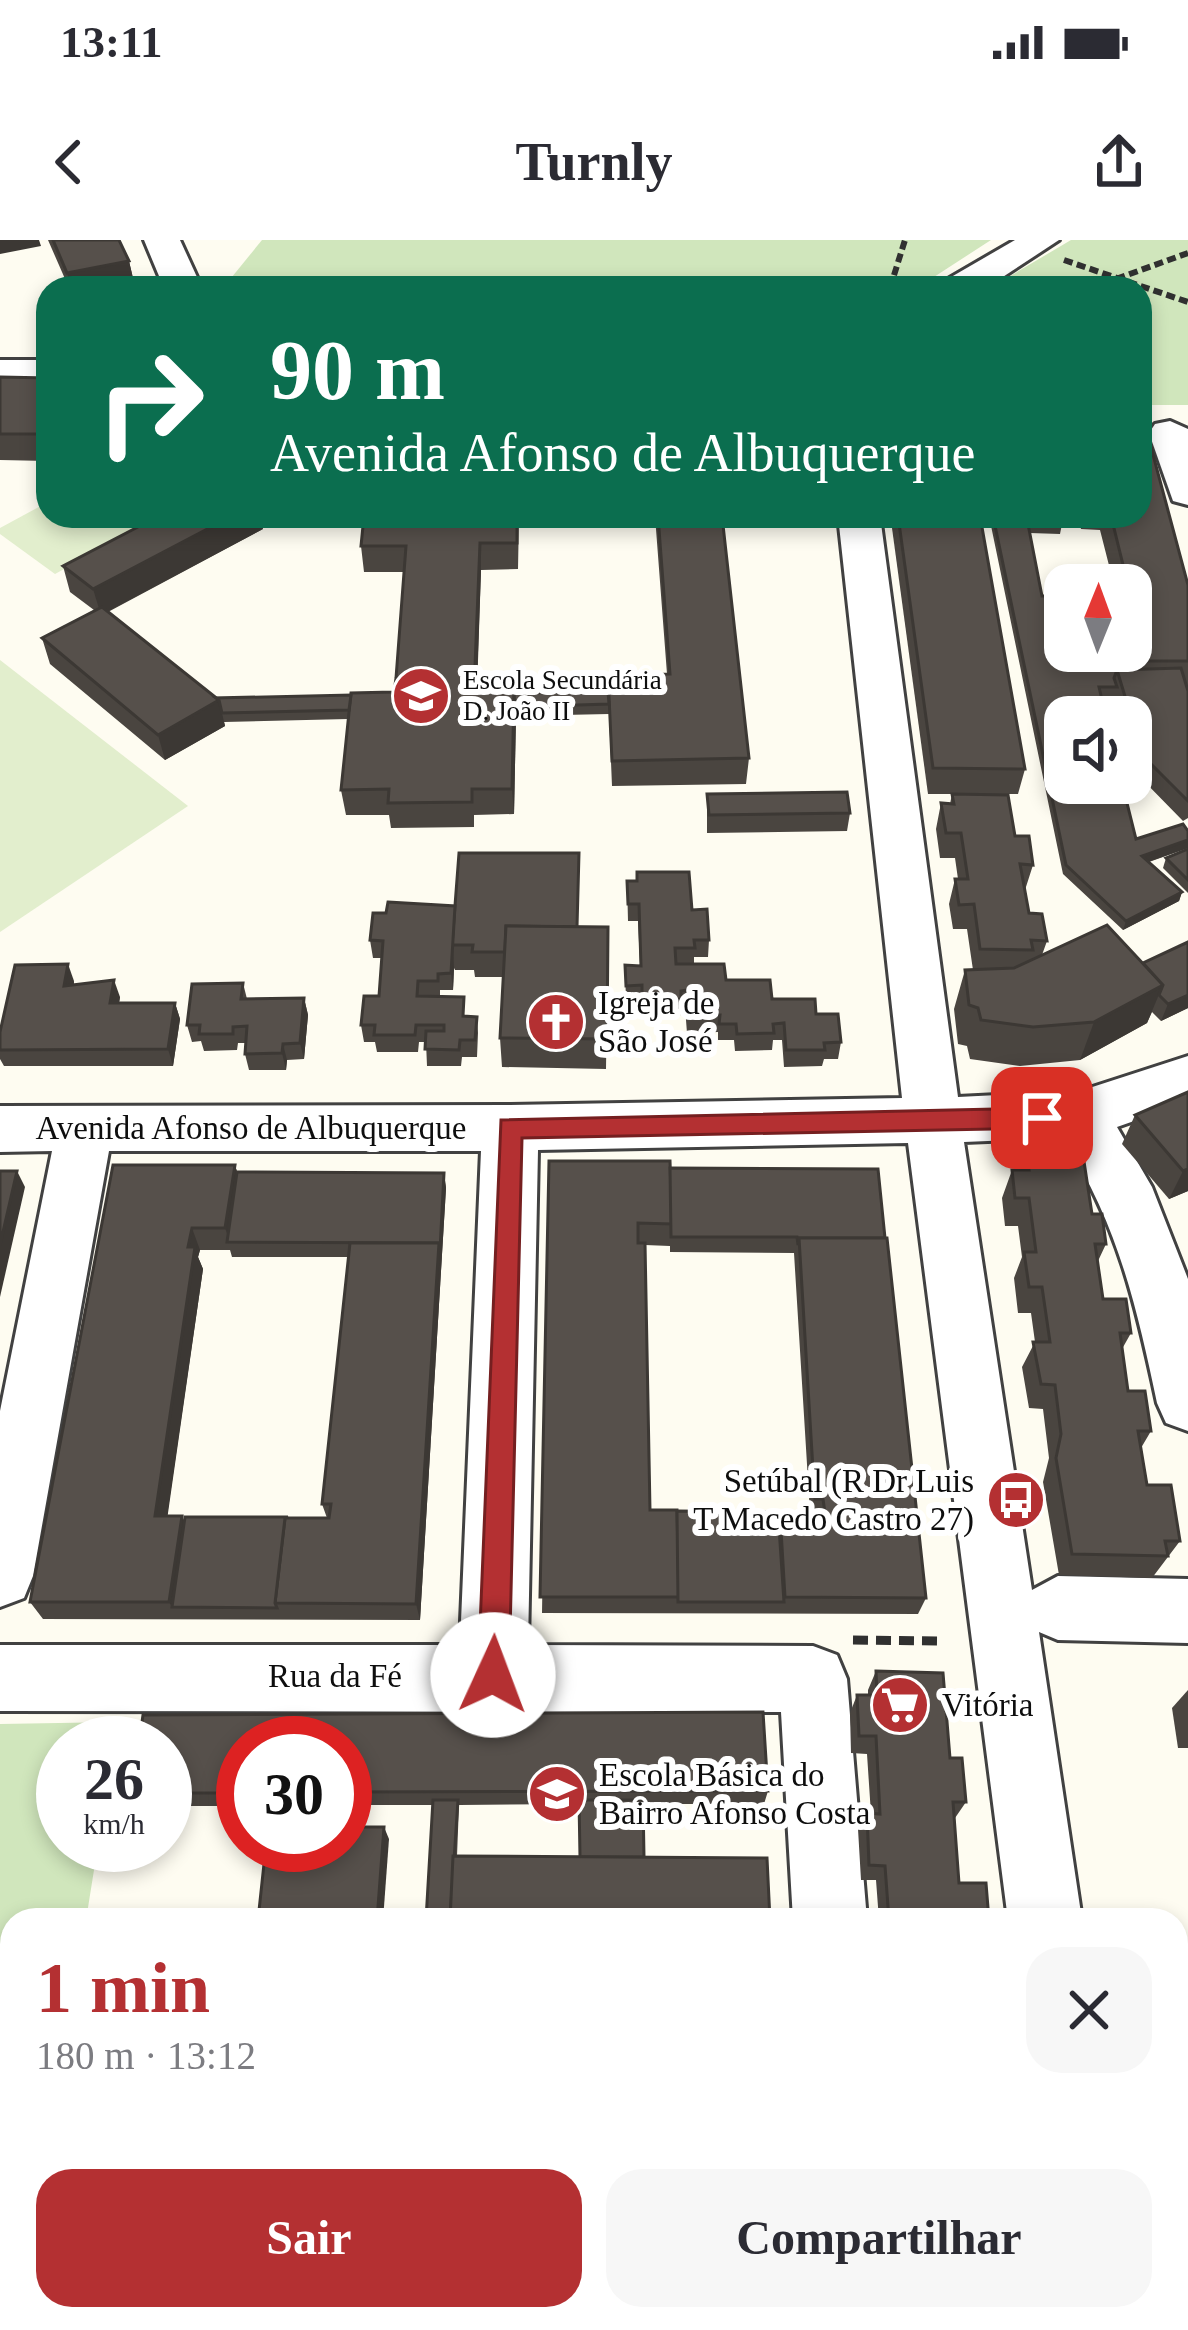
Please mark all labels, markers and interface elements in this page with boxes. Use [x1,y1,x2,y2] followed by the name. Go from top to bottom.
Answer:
[60,17,163,67] text: 13:11
[36,129,102,195] icon: back
[1086,129,1152,195] icon: share
[515,132,673,192] text: Turnly
[72,324,228,480] icon: right
[270,324,445,417] text: 90 m
[270,423,975,483] text: Avenida Afonso de Albuquerque
[1044,564,1152,672] north arrow
[1044,564,1152,804] map controls
[390,665,452,727] school or university icon: Escola Secundária D. João II
[463,665,662,726] place label: Escola Secundária D. João II
[1044,696,1152,804] button: sound
[598,985,714,1059] place label: Igreja de São José
[525,991,587,1053] church icon: Igreja de São José
[991,1067,1093,1169] pin
[1009,1085,1075,1151] icon: arrive
[35,1110,467,1146] street label: Avenida Afonso de Albuquerque
[693,1463,974,1538] place label: Setúbal (R Dr Luis T Macedo Castro 27)
[985,1469,1047,1531] bus stop icon: Setúbal (R Dr Luis T Macedo Castro 27)
[430,1612,556,1738] position arrow
[268,1658,402,1694] street label: Rua da Fé
[869,1674,931,1736] supermarket icon: Vitória
[942,1687,1034,1723] place label: Vitória
[216,1716,372,1872] speed limit sign: 30
[84,1746,144,1812] text: 26
[599,1757,871,1831] place label: Escola Básica do Bairro Afonso Costa
[526,1763,588,1825] school or university icon: Escola Básica do Bairro Afonso Costa
[83,1807,145,1840] text: km/h
[1026,1947,1152,2073] button: close
[36,1948,210,2028] text: 1 min
[36,2034,256,2077] text: 180 m · 13:12
[36,2169,582,2307] button: Sair
[606,2169,1152,2307] button: Compartilhar

